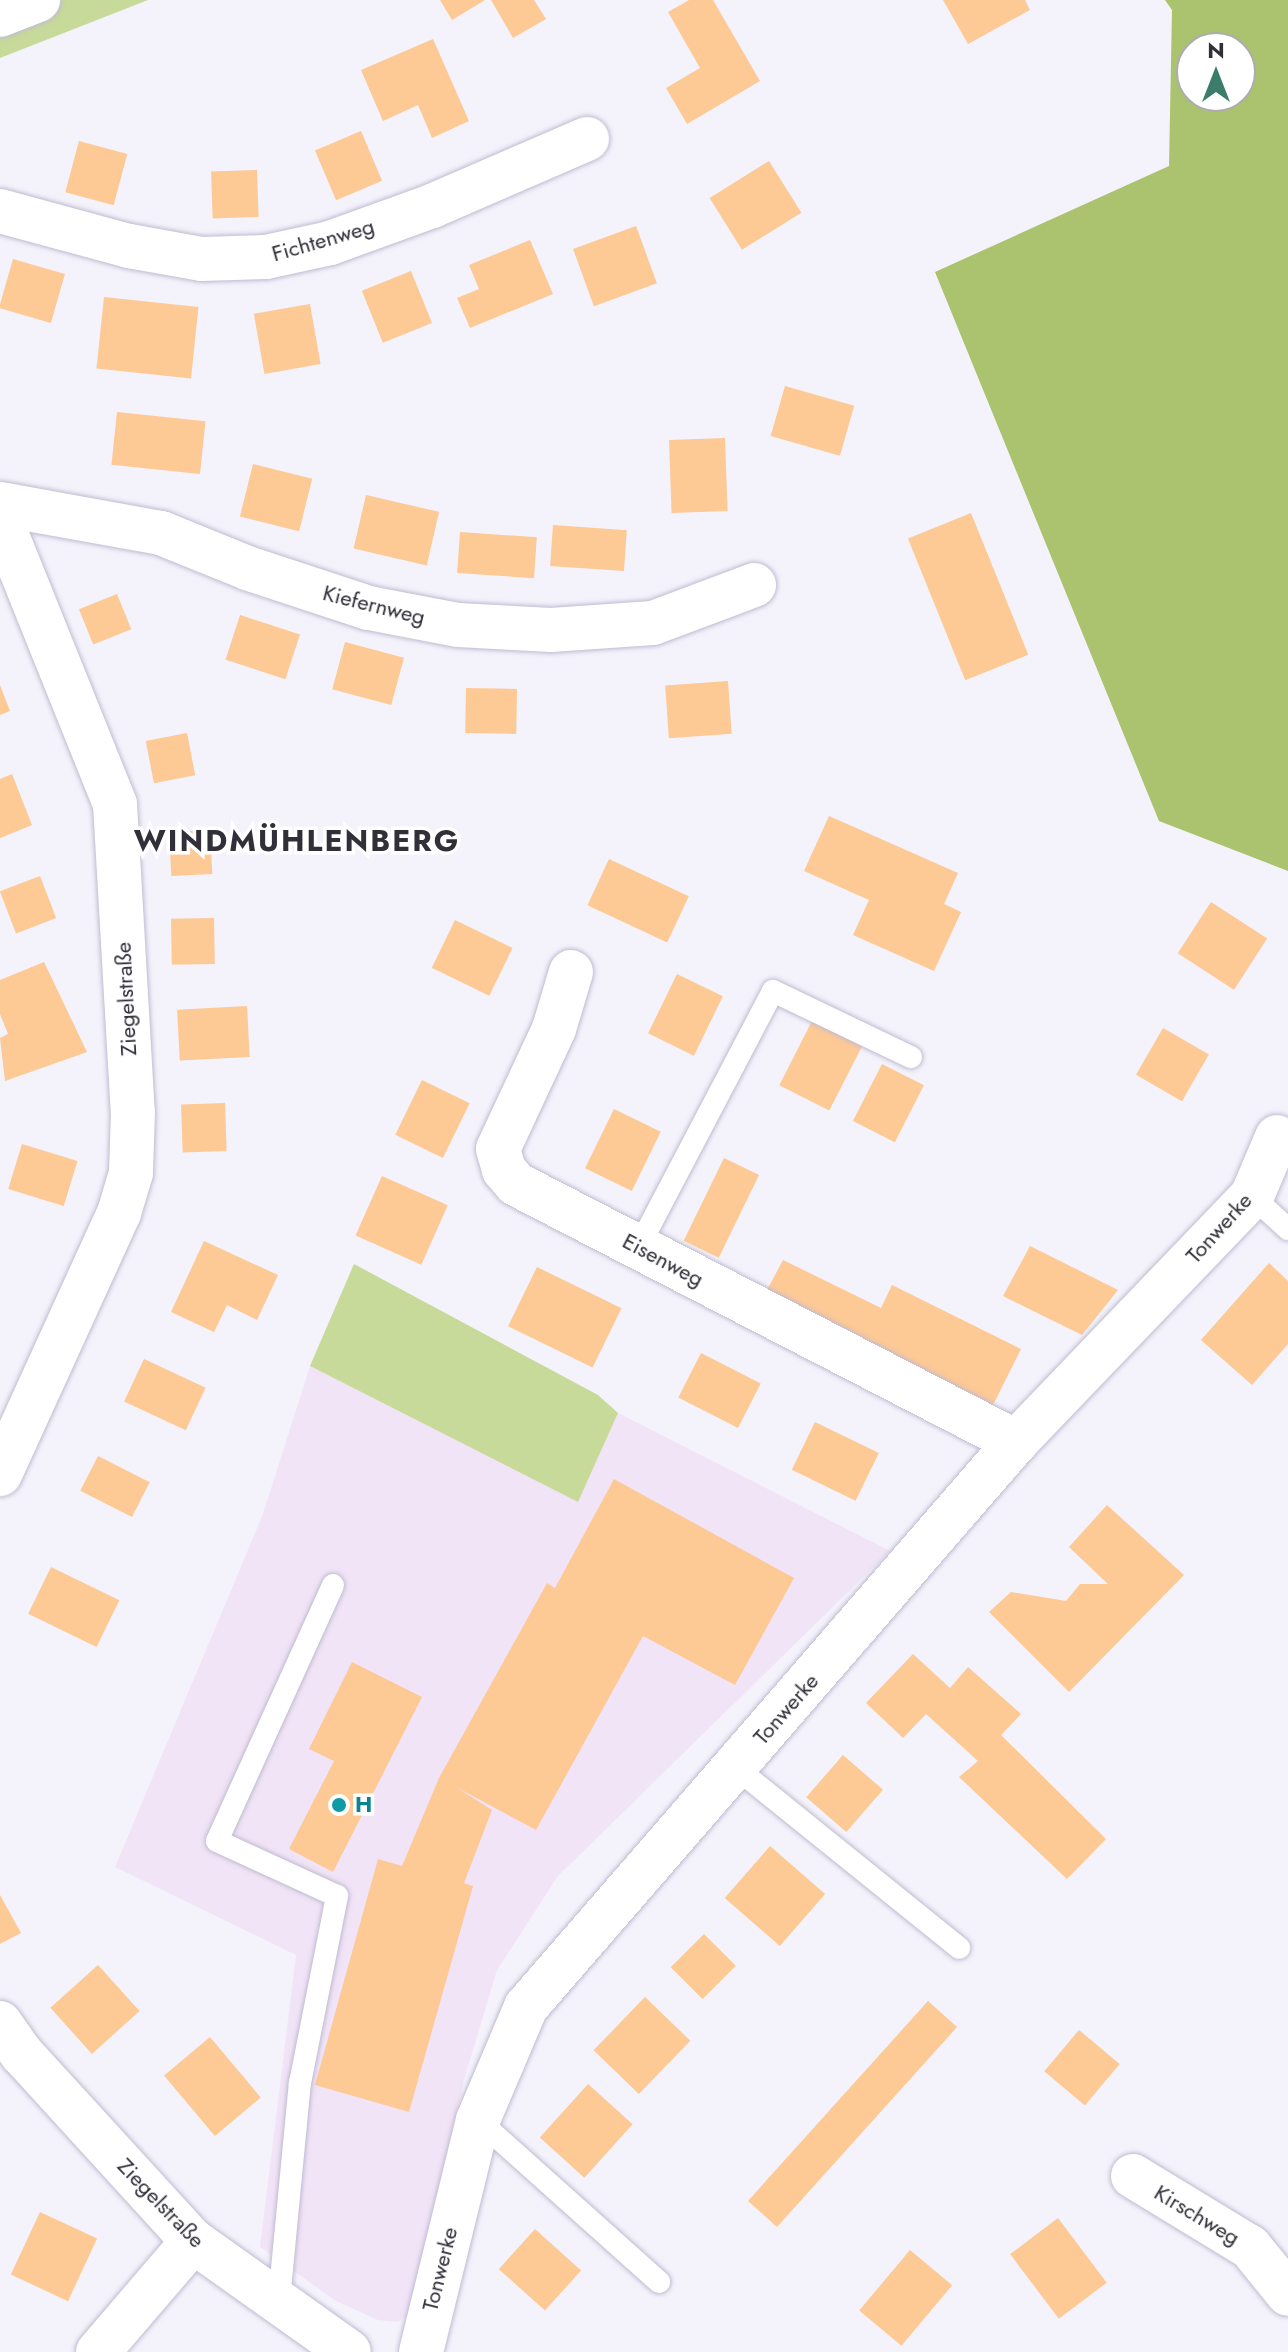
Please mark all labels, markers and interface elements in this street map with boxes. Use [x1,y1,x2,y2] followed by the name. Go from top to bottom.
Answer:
[1176,32,1256,112] north arrow
[1207,34,1225,66] text: N
[269,213,377,267] street label: Fichtenweg
[320,580,428,630] street label: Kiefernweg
[134,823,460,859] district label: WINDMÜHLENBERG
[110,941,142,1057] street label: Ziegelstraße
[1181,1187,1257,1269] street label: Tonwerke
[618,1228,708,1292] street label: Eisenweg
[748,1668,824,1750] street label: Tonwerke
[355,1792,372,1818] place label: H
[330,1796,348,1814] marker: H
[112,2153,210,2253] street label: Ziegelstraße
[1149,2179,1245,2251] street label: Kirschweg
[417,2224,463,2314] street label: Tonwerke

